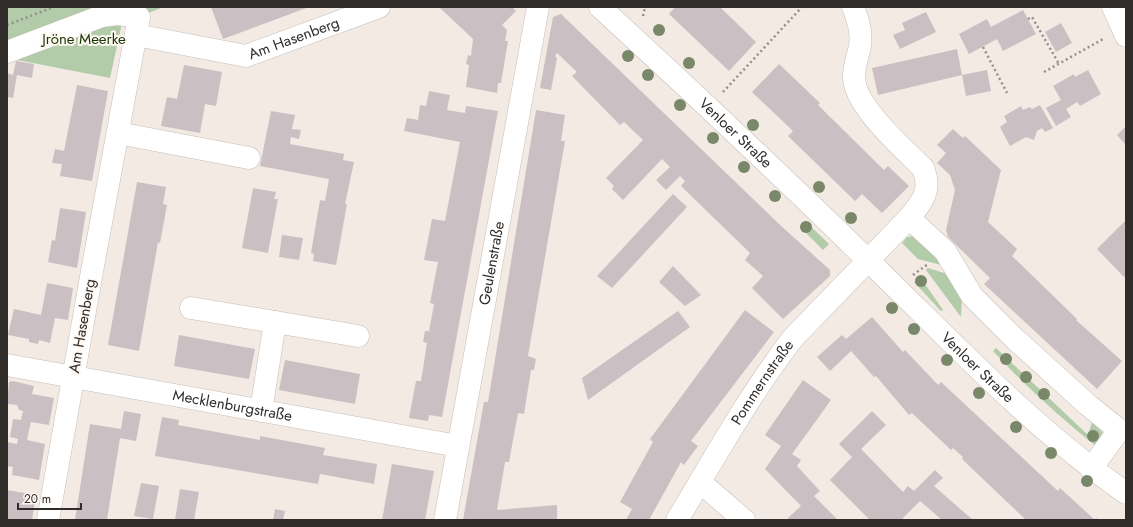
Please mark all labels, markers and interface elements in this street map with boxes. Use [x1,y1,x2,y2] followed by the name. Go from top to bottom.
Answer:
[245,12,342,65] street label: Am Hasenberg
[40,28,126,50] park label: Jröne Meerke
[694,93,777,173] street label: Venloer Straße
[473,219,510,307] street label: Geulenstraße
[63,277,101,375] street label: Am Hasenberg
[936,327,1019,408] street label: Venloer Straße
[726,335,799,429] street label: Pommernstraße
[171,384,294,427] street label: Mecklenburgstraße
[18,485,81,511] scale bar
[24,490,51,508] text: 20 m

